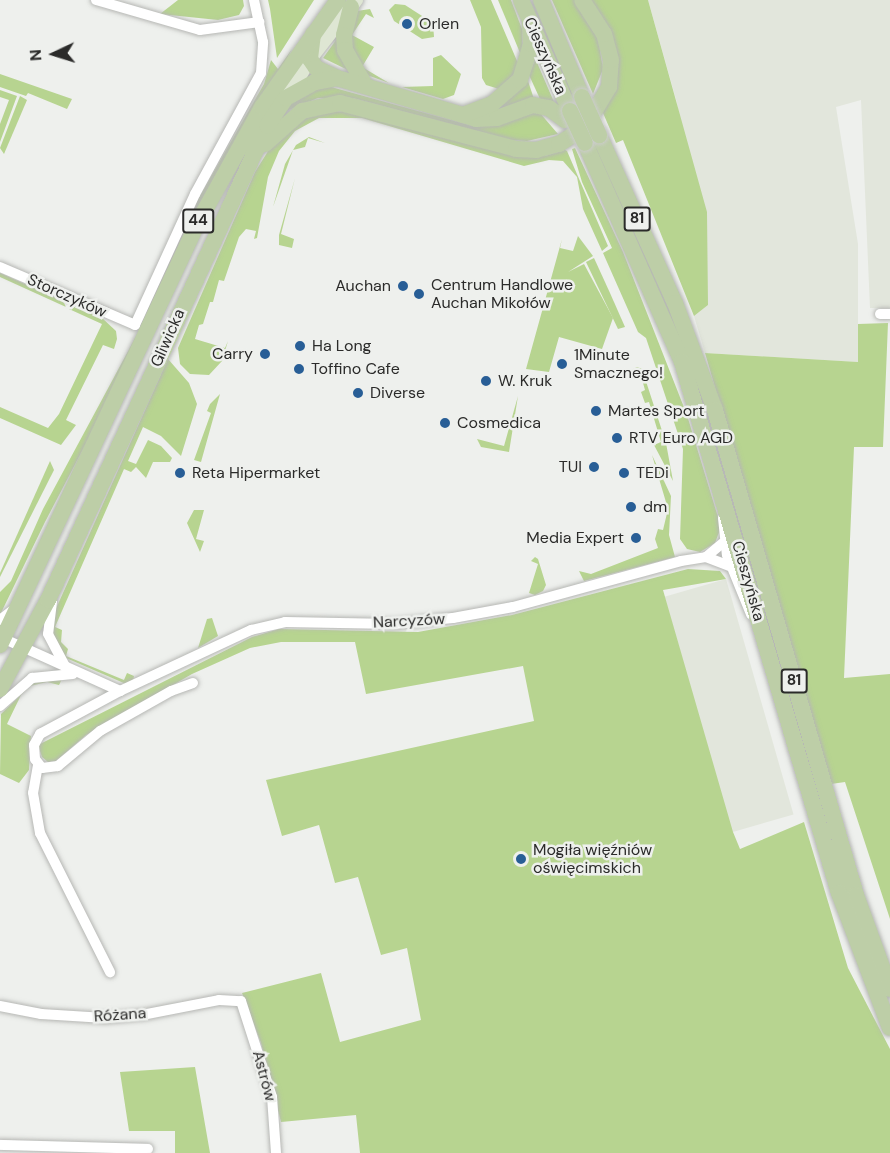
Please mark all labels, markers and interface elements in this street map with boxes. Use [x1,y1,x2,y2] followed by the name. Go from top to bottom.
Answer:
[419,14,459,34] place label: Orlen
[519,14,571,98] street label: Cieszyńska
[400,17,414,31] marker: Orlen
[24,24,84,84] north arrow
[25,49,46,62] text: N
[624,207,650,231] road number: 81
[182,209,214,233] road number: 44
[24,270,110,322] street label: Storczyków
[431,275,573,313] place label: Centrum Handlowe Auchan Mikołów
[335,276,391,296] place label: Auchan
[396,279,410,293] marker: Auchan
[412,287,426,301] marker: Centrum Handlowe Auchan Mikołów
[147,306,189,370] street label: Gliwicka
[312,336,372,356] place label: Ha Long
[293,339,307,353] marker: Ha Long
[212,344,253,364] place label: Carry
[574,345,663,383] place label: 1Minute Smacznego!
[258,347,272,361] marker: Carry
[555,357,569,371] marker: 1Minute Smacznego!
[311,359,400,379] place label: Toffino Cafe
[292,362,306,376] marker: Toffino Cafe
[498,371,552,391] place label: W. Kruk
[479,374,493,388] marker: W. Kruk
[370,383,425,403] place label: Diverse
[351,386,365,400] marker: Diverse
[608,401,704,421] place label: Martes Sport
[589,404,603,418] marker: Martes Sport
[457,413,541,433] place label: Cosmedica
[438,416,452,430] marker: Cosmedica
[629,428,733,448] place label: RTV Euro AGD
[610,431,624,445] marker: RTV Euro AGD
[559,457,582,477] place label: TUI
[587,460,601,474] marker: TUI
[192,463,320,483] place label: Reta Hipermarket
[636,463,669,483] place label: TEDi
[173,466,187,480] marker: Reta Hipermarket
[617,466,631,480] marker: TEDi
[643,497,667,517] place label: dm
[624,500,638,514] marker: dm
[526,528,624,548] place label: Media Expert
[629,531,643,545] marker: Media Expert
[727,539,769,623] street label: Cieszyńska
[372,610,446,632] street label: Narcyzów
[780,669,808,693] road number: 81
[533,840,652,878] place label: Mogiła więźniów oświęcimskich
[514,852,528,866] marker: Mogiła więźniów oświęcimskich
[93,1004,147,1026] street label: Różana
[248,1049,280,1103] street label: Astrów

